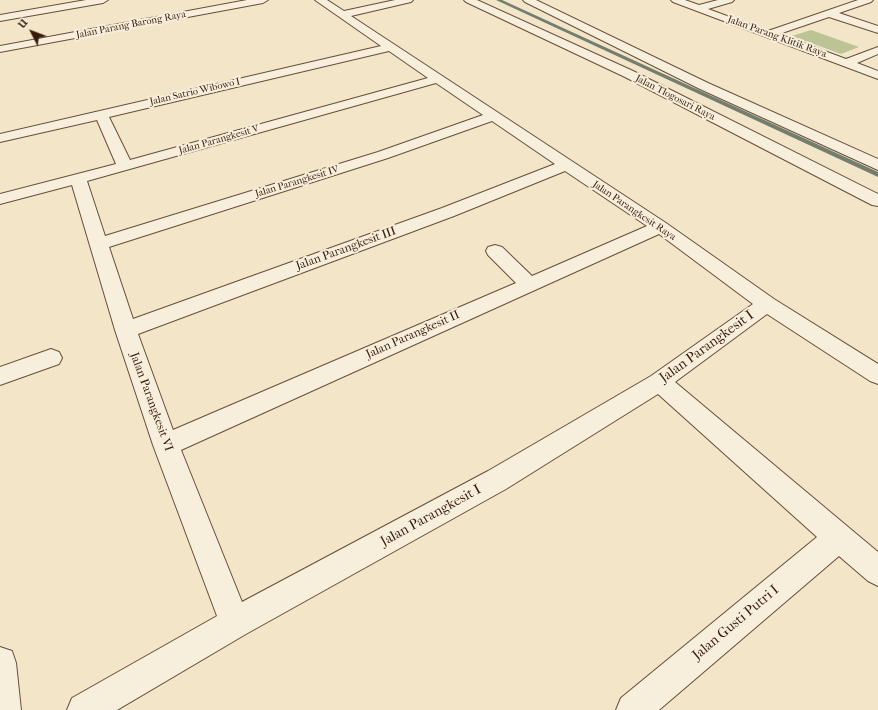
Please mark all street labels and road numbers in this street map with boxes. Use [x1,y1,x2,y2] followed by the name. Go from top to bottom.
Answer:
[75,8,187,42] street label: Jalan Parang Barong Raya
[726,13,828,61] street label: Jalan Parang Klitik Raya
[633,73,717,123] street label: Jalan Tlogosari Raya
[149,76,241,108] street label: Jalan Satrio Wibowo I
[178,123,260,157] street label: Jalan Parangkesit V
[254,164,340,200] street label: Jalan Parangkesit IV
[590,179,678,243] street label: Jalan Parangkesit Raya
[294,224,398,274] street label: Jalan Parangkesit III
[657,307,757,387] street label: Jalan Parangkesit I
[364,308,462,362] street label: Jalan Parangkesit II
[126,351,176,453] street label: Jalan Parangkesit VI
[378,481,484,551] street label: Jalan Parangkesit I
[689,582,783,664] street label: Jalan Gusti Putri I

